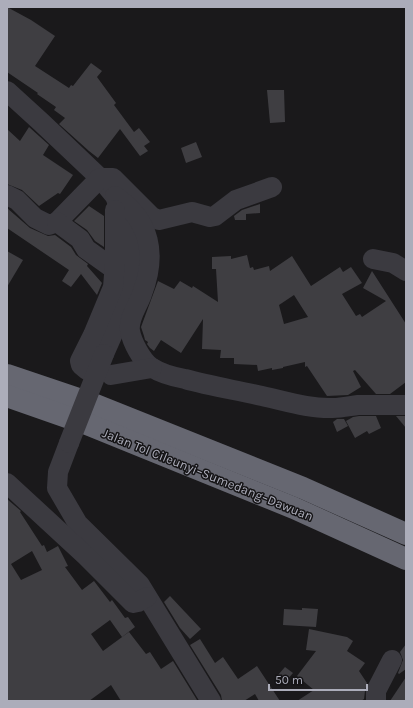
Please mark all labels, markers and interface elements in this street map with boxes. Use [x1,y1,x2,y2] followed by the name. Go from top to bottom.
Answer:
[100,425,315,524] street label: Jalan Tol Cileunyi–Sumedang–Dawuan
[269,666,367,692] scale bar
[275,673,303,687] text: 50 m

